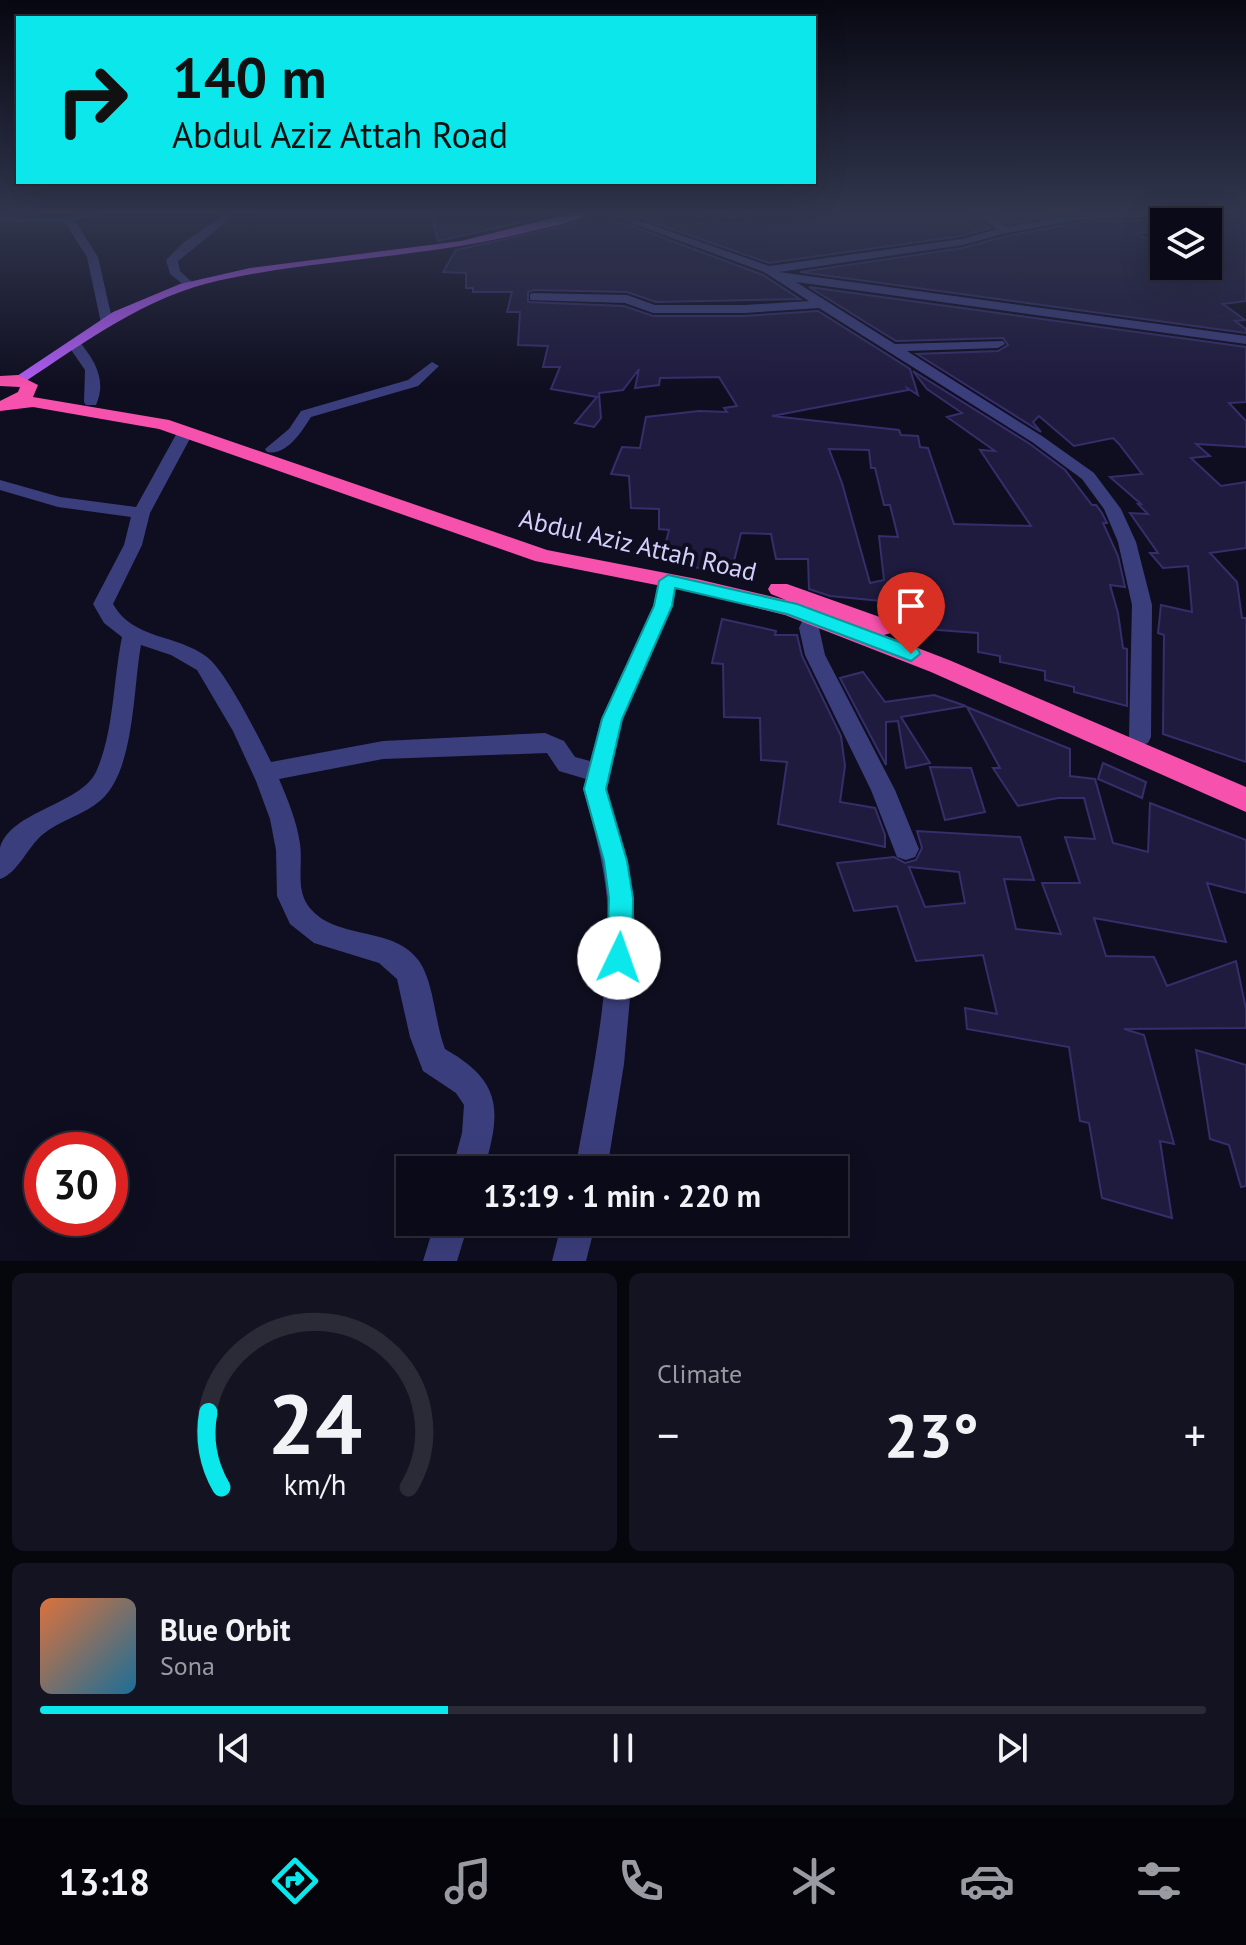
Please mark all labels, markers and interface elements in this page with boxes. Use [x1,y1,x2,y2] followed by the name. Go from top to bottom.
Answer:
[172,41,327,113] text: 140 m
[40,48,144,152] icon: right
[172,111,508,158] text: Abdul Aziz Attah Road
[1150,208,1222,280] map controls
[1150,208,1222,280] button: layers
[516,501,760,588] street label: Abdul Aziz Attah Road
[877,572,945,654] pin
[889,584,933,628] icon: arrive
[577,916,661,1000] position arrow
[24,1132,128,1236] speed limit sign: 30
[483,1176,761,1215] text: 13:19 · 1 min · 220 m
[657,1357,742,1390] text: Climate
[267,1369,362,1477] text: 24
[884,1396,979,1474] text: 23°
[657,1406,679,1463] text: −
[1184,1406,1206,1463] text: +
[283,1466,346,1503] text: km/h
[160,1610,290,1649] text: Blue Orbit
[160,1649,215,1682] text: Sona
[212,1726,256,1770] icon: previous
[601,1726,645,1770] icon: pause
[990,1726,1034,1770] icon: next
[267,1853,323,1909] icon: directions
[440,1853,496,1909] icon: music
[613,1853,669,1909] icon: phone
[786,1853,842,1909] icon: climate
[959,1853,1015,1909] icon: car
[1131,1853,1187,1909] icon: filters
[58,1858,150,1905] text: 13:18

